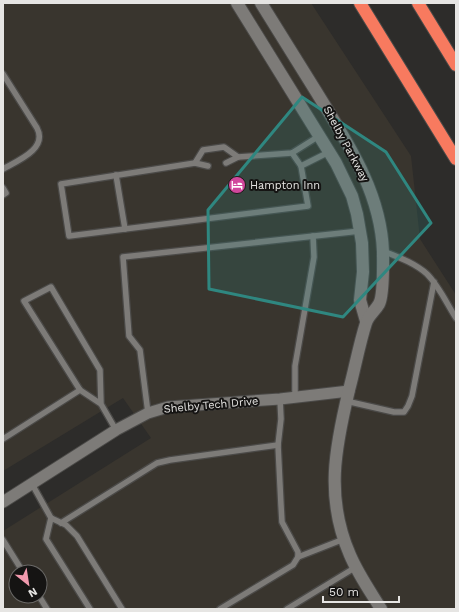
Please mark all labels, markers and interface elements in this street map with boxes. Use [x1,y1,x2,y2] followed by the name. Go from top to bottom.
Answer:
[321,104,372,184] street label: Shelby Parkway
[227,175,247,195] hotel icon: Hampton Inn
[250,179,320,192] place label: Hampton Inn
[163,394,259,416] street label: Shelby Tech Drive
[8,564,48,604] north arrow
[323,578,399,604] scale bar
[26,585,40,600] text: N
[329,585,359,599] text: 50 m

